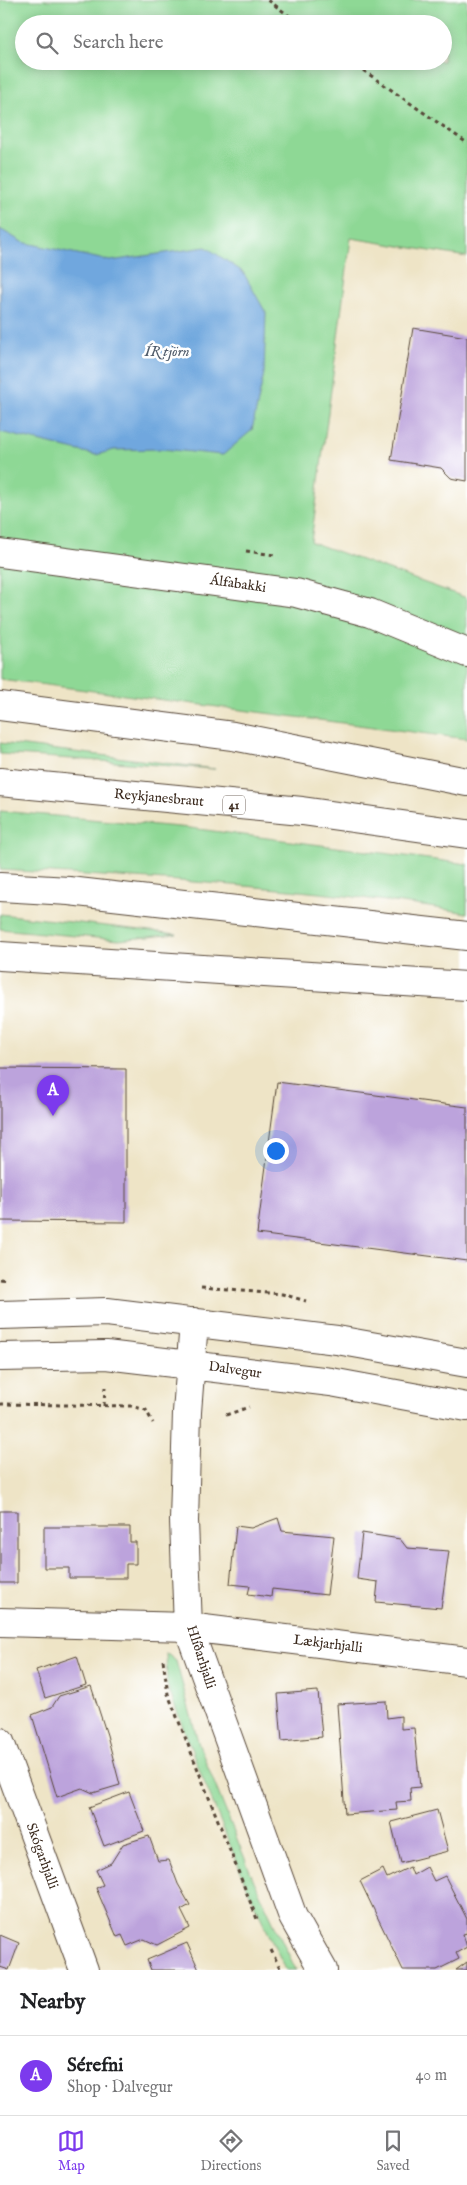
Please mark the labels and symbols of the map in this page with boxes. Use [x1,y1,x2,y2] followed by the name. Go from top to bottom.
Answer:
[143,342,190,361] water label: ÍR tjörn
[208,570,268,597] street label: Álfabakki
[113,785,205,811] street label: Reykjanesbraut
[223,796,245,814] road number: 41
[37,1075,69,1116] pin: A
[263,1138,289,1164] your location
[207,1357,263,1383] street label: Dalvegur
[182,1623,220,1691] street label: Hlíðarhjalli
[293,1631,364,1657] street label: Lækjarhjalli
[22,1820,62,1892] street label: Skógarhjalli

